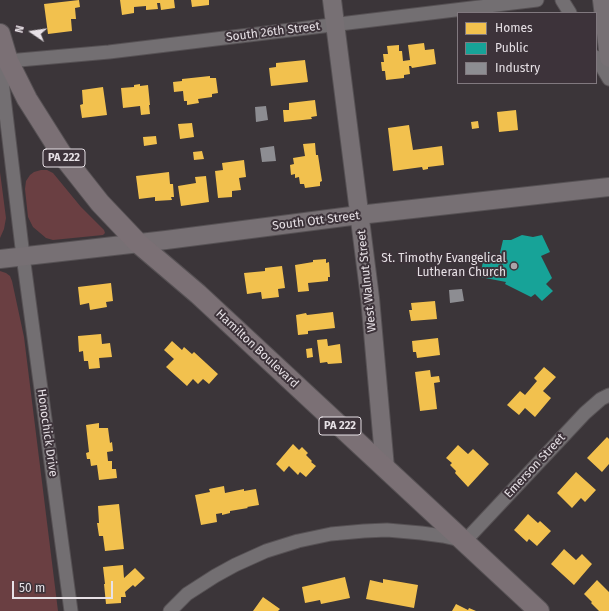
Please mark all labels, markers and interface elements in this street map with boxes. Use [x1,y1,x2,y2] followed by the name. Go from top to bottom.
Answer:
[12,12,52,52] north arrow
[457,12,597,84] legend
[225,19,321,45] street label: South 26th Street
[495,21,533,35] text: Homes
[13,24,27,34] text: N
[495,41,528,55] text: Public
[495,61,540,75] text: Industry
[43,149,85,167] road number: PA 222
[272,209,360,233] street label: South Ott Street
[354,229,380,333] street label: West Walnut Street
[381,252,506,280] place label: St. Timothy Evangelical Lutheran Church
[509,261,519,271] marker: St. Timothy Evangelical Lutheran Church
[213,307,301,391] street label: Hamilton Boulevard
[34,388,60,478] street label: Honochick Drive
[319,417,361,435] road number: PA 222
[501,431,569,501] street label: Emerson Street
[14,573,115,599] scale bar
[19,581,45,595] text: 50 m

